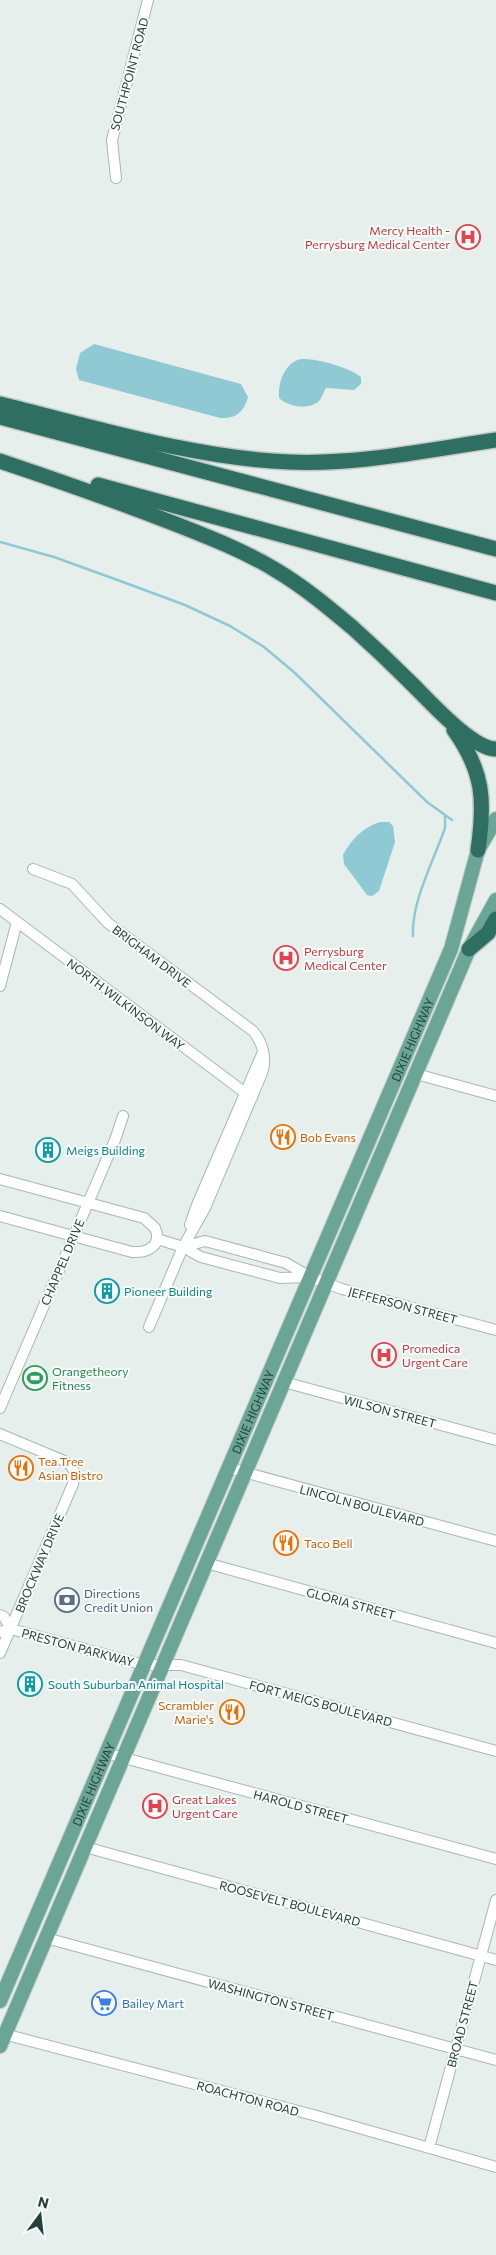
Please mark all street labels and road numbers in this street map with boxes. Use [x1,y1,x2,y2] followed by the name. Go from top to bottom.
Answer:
[107,16,151,132] street label: SOUTHPOINT ROAD
[110,922,194,990] street label: BRIGHAM DRIVE
[65,955,188,1053] street label: NORTH WILKINSON WAY
[388,995,436,1084] street label: DIXIE HIGHWAY
[37,1217,87,1307] street label: CHAPPEL DRIVE
[347,1284,459,1327] street label: JEFFERSON STREET
[228,1368,277,1456] street label: DIXIE HIGHWAY
[342,1392,438,1430] street label: WILSON STREET
[298,1482,426,1528] street label: LINCOLN BOULEVARD
[12,1511,66,1615] street label: BROCKWAY DRIVE
[305,1584,397,1622] street label: GLORIA STREET
[20,1625,136,1669] street label: PRESTON PARKWAY
[248,1677,394,1729] street label: FORT MEIGS BOULEVARD
[69,1740,117,1828] street label: DIXIE HIGHWAY
[252,1787,350,1825] street label: HAROLD STREET
[218,1877,362,1929] street label: ROOSEVELT BOULEVARD
[207,1975,336,2023] street label: WASHINGTON STREET
[444,1979,480,2069] street label: BROAD STREET
[195,2078,301,2118] street label: ROACHTON ROAD

